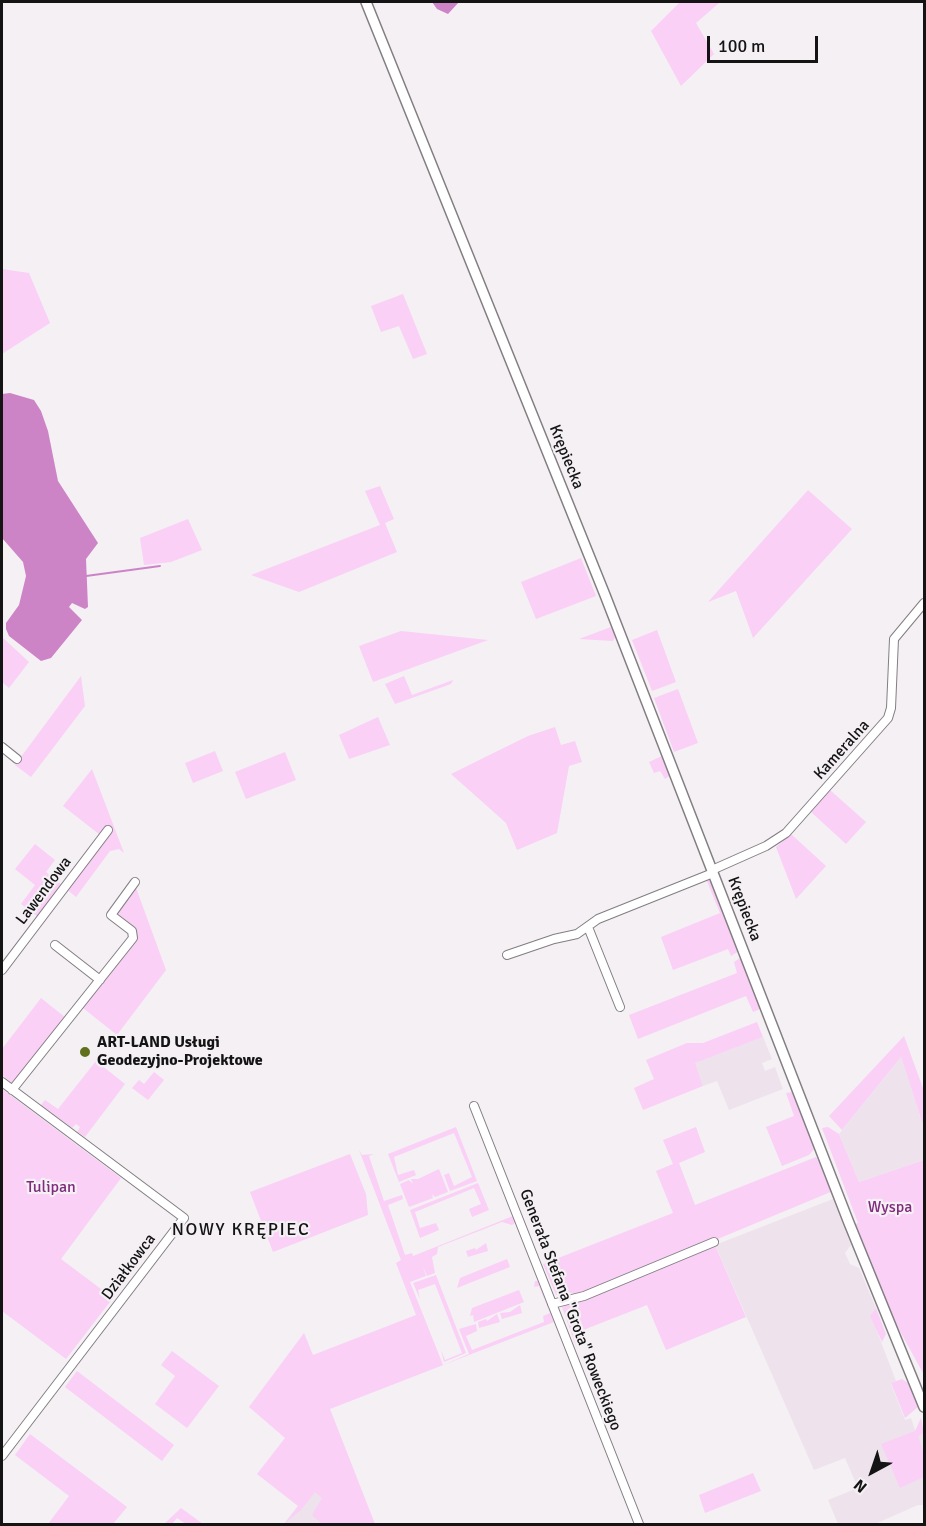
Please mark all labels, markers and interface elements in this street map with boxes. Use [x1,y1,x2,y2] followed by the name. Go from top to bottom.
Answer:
[710,24,821,62] scale bar
[718,35,765,57] text: 100 m
[544,422,588,492] street label: Krępiecka
[810,716,874,784] street label: Kameralna
[12,853,76,929] street label: Lawendowa
[723,874,765,944] street label: Krępiecka
[97,1033,263,1071] place label: ART-LAND Usługi Geodezyjno-Projektowe
[78,1045,92,1059] marker: ART-LAND Usługi Geodezyjno-Projektowe
[26,1178,76,1198] park label: Tulipan
[515,1187,625,1433] street label: Generała Stefana "Grota" Roweckiego
[868,1198,912,1218] park label: Wyspa
[172,1219,310,1241] district label: NOWY KRĘPIEC
[98,1230,160,1304] street label: Działkowca
[842,1442,902,1502] north arrow
[850,1475,871,1497] text: N

